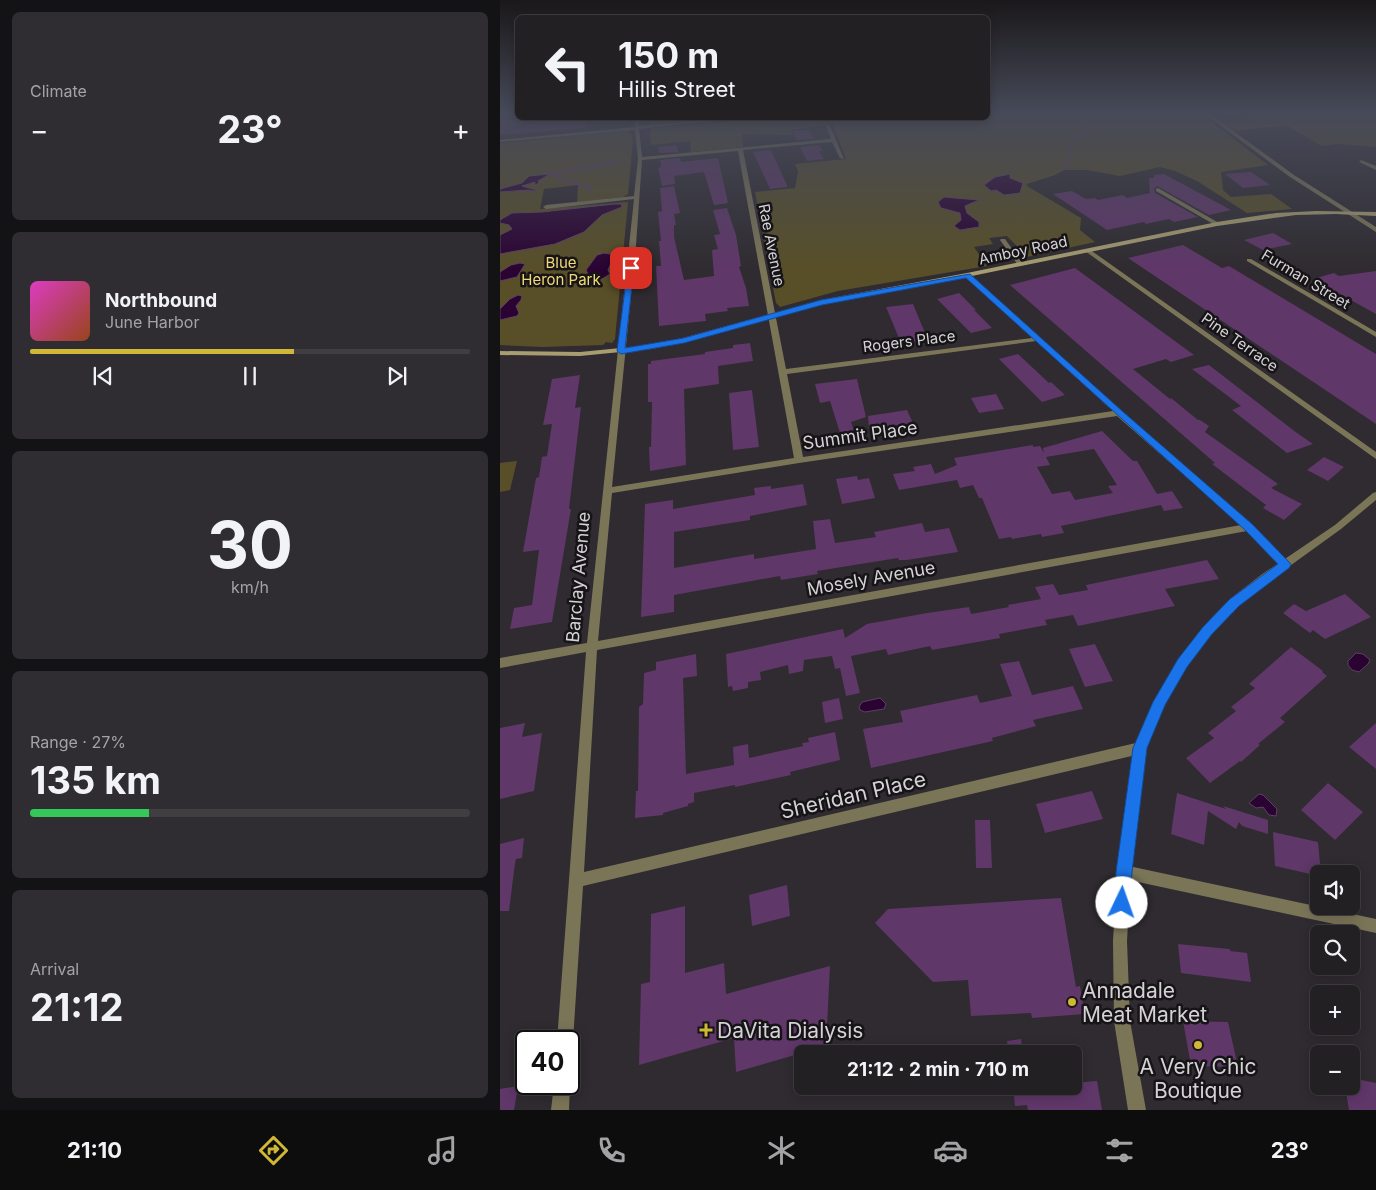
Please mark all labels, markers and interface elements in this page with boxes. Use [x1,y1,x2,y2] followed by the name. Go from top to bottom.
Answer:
[618,34,719,76] text: 150 m
[535,35,600,100] icon: left
[618,76,736,102] text: Hillis Street
[30,81,87,101] text: Climate
[217,106,283,152] text: 23°
[30,113,49,147] text: −
[451,113,470,147] text: +
[755,202,789,288] street label: Rae Avenue
[977,231,1069,269] street label: Amboy Road
[1258,245,1354,313] street label: Furman Street
[610,247,652,289] pin
[521,253,602,289] park label: Blue Heron Park
[617,254,645,282] icon: arrive
[105,289,217,312] text: Northbound
[1198,309,1282,375] street label: Pine Terrace
[105,312,199,332] text: June Harbor
[862,326,956,356] street label: Rogers Place
[89,362,117,390] icon: previous
[236,362,264,390] icon: pause
[383,362,411,390] icon: next
[801,417,919,453] street label: Summit Place
[207,505,293,584] text: 30
[562,511,594,643] street label: Barclay Avenue
[805,556,937,600] street label: Mosely Avenue
[231,577,269,597] text: km/h
[30,732,126,752] text: Range · 27%
[30,757,161,803] text: 135 km
[778,766,928,824] street label: Sheridan Place
[1310,865,1360,1095] map controls
[1310,865,1360,915] button: sound
[1095,876,1147,928] position arrow
[1310,925,1360,975] button: search
[30,959,79,979] text: Arrival
[1082,978,1207,1027] place label: Annadale Meat Market
[30,984,123,1030] text: 21:12
[1310,985,1360,1035] button: +
[1066,996,1078,1008] marker: Annadale Meat Market
[717,1018,863,1043] place label: DaVita Dialysis
[699,1023,713,1037] marker: DaVita Dialysis
[515,1030,580,1095] speed limit sign: 40
[1192,1039,1204,1051] marker: A Very Chic Boutique
[1310,1045,1360,1095] button: −
[1140,1054,1256,1103] place label: A Very Chic Boutique
[847,1058,1029,1081] text: 21:12 · 2 min · 710 m
[256,1133,291,1168] icon: directions
[425,1133,460,1168] icon: music
[594,1133,629,1168] icon: phone
[764,1133,799,1168] icon: climate
[933,1133,968,1168] icon: car
[1102,1133,1137,1168] icon: filters
[67,1137,122,1163] text: 21:10
[1271,1137,1309,1163] text: 23°

